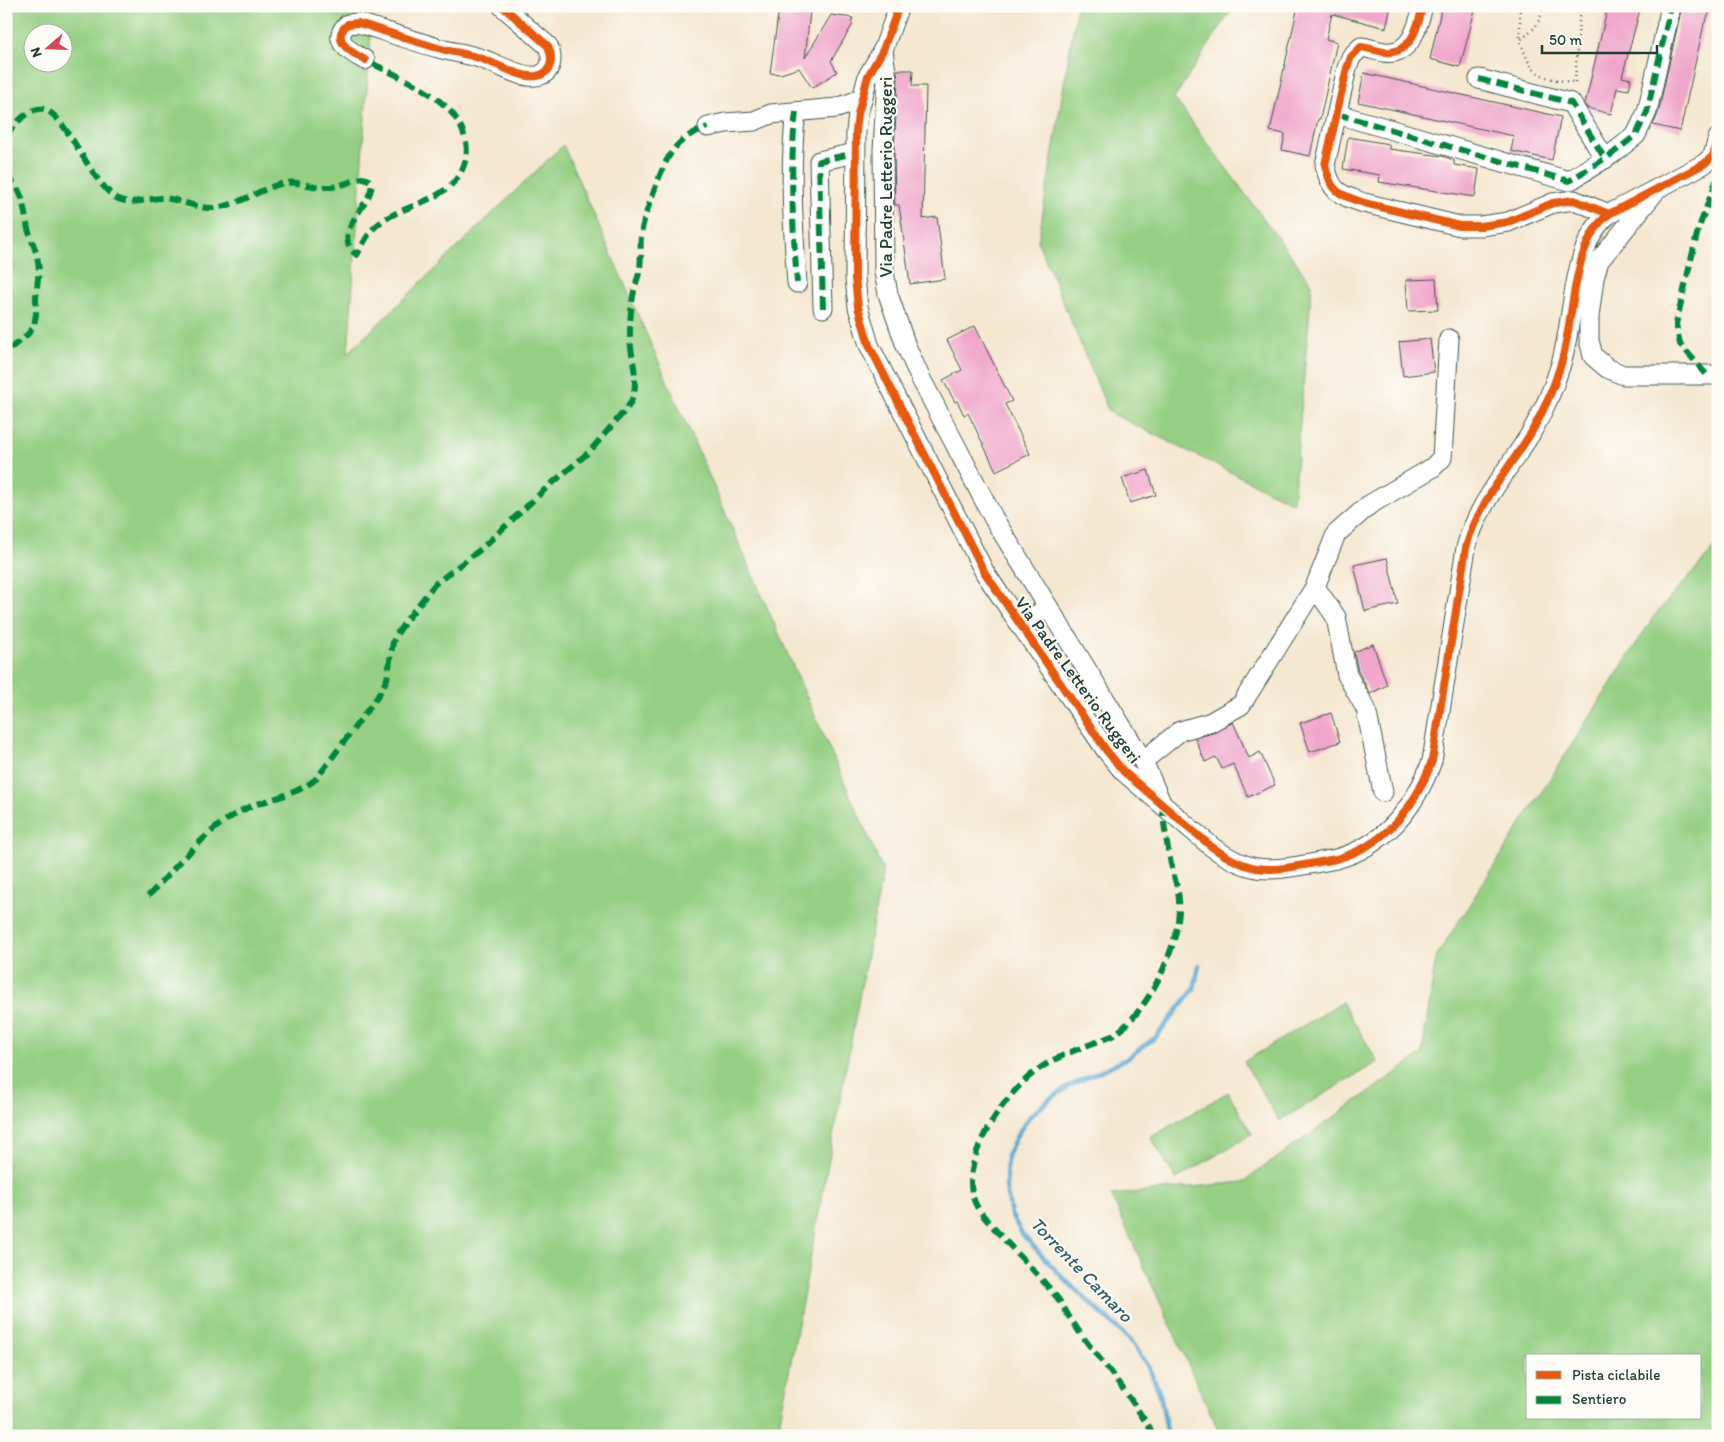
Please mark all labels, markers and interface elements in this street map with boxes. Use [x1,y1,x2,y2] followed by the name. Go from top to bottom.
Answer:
[22,22,72,72] north arrow
[1542,22,1656,54] scale bar
[1549,31,1582,49] text: 50 m
[27,45,46,60] text: N
[875,77,897,277] street label: Via Padre Letterio Ruggeri
[1010,592,1146,768] street label: Via Padre Letterio Ruggeri
[1026,1212,1139,1328] water label: Torrente Camaro
[1526,1354,1702,1420] legend
[1572,1366,1661,1384] text: Pista ciclabile
[1572,1390,1626,1408] text: Sentiero

